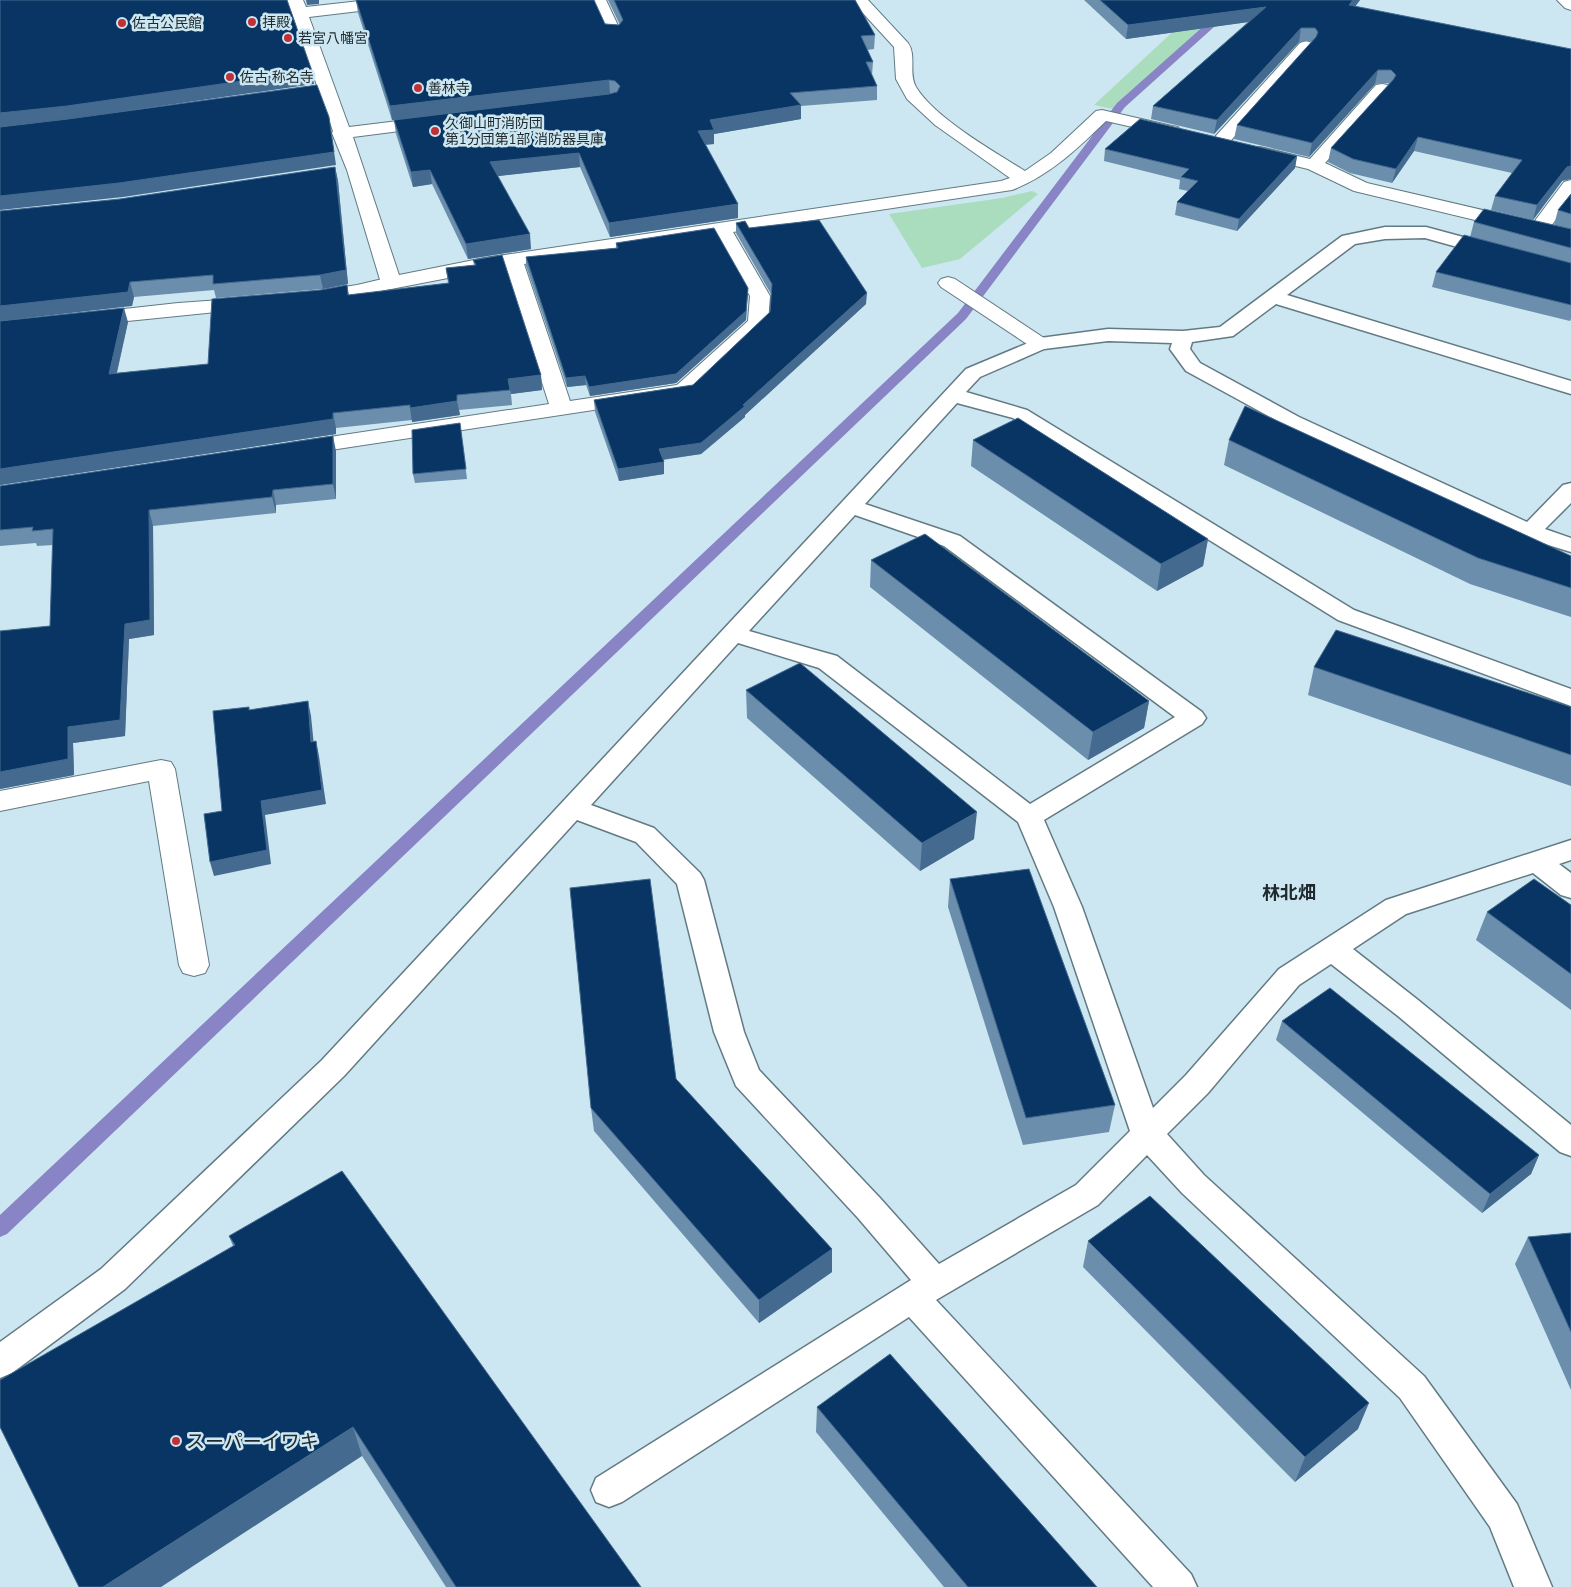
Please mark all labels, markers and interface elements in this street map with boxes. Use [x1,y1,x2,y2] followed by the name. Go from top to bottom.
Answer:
[262,13,290,31] place label: 拝殿
[132,14,202,32] place label: 佐古公民館
[246,16,258,28] marker: 拝殿
[116,17,128,29] marker: 佐古公民館
[298,29,368,47] place label: 若宮八幡宮
[282,32,294,44] marker: 若宮八幡宮
[240,68,314,86] place label: 佐古 称名寺
[224,71,236,83] marker: 佐古 称名寺
[428,79,470,97] place label: 善林寺
[412,82,424,94] marker: 善林寺
[445,114,604,148] place label: 久御山町消防団 第1分団第1部 消防器具庫
[429,125,441,137] marker: 久御山町消防団 第1分団第1部 消防器具庫
[1262,881,1316,904] district label: 林北畑
[186,1429,319,1453] place label: スーパーイワキ
[170,1435,182,1447] marker: スーパーイワキ

